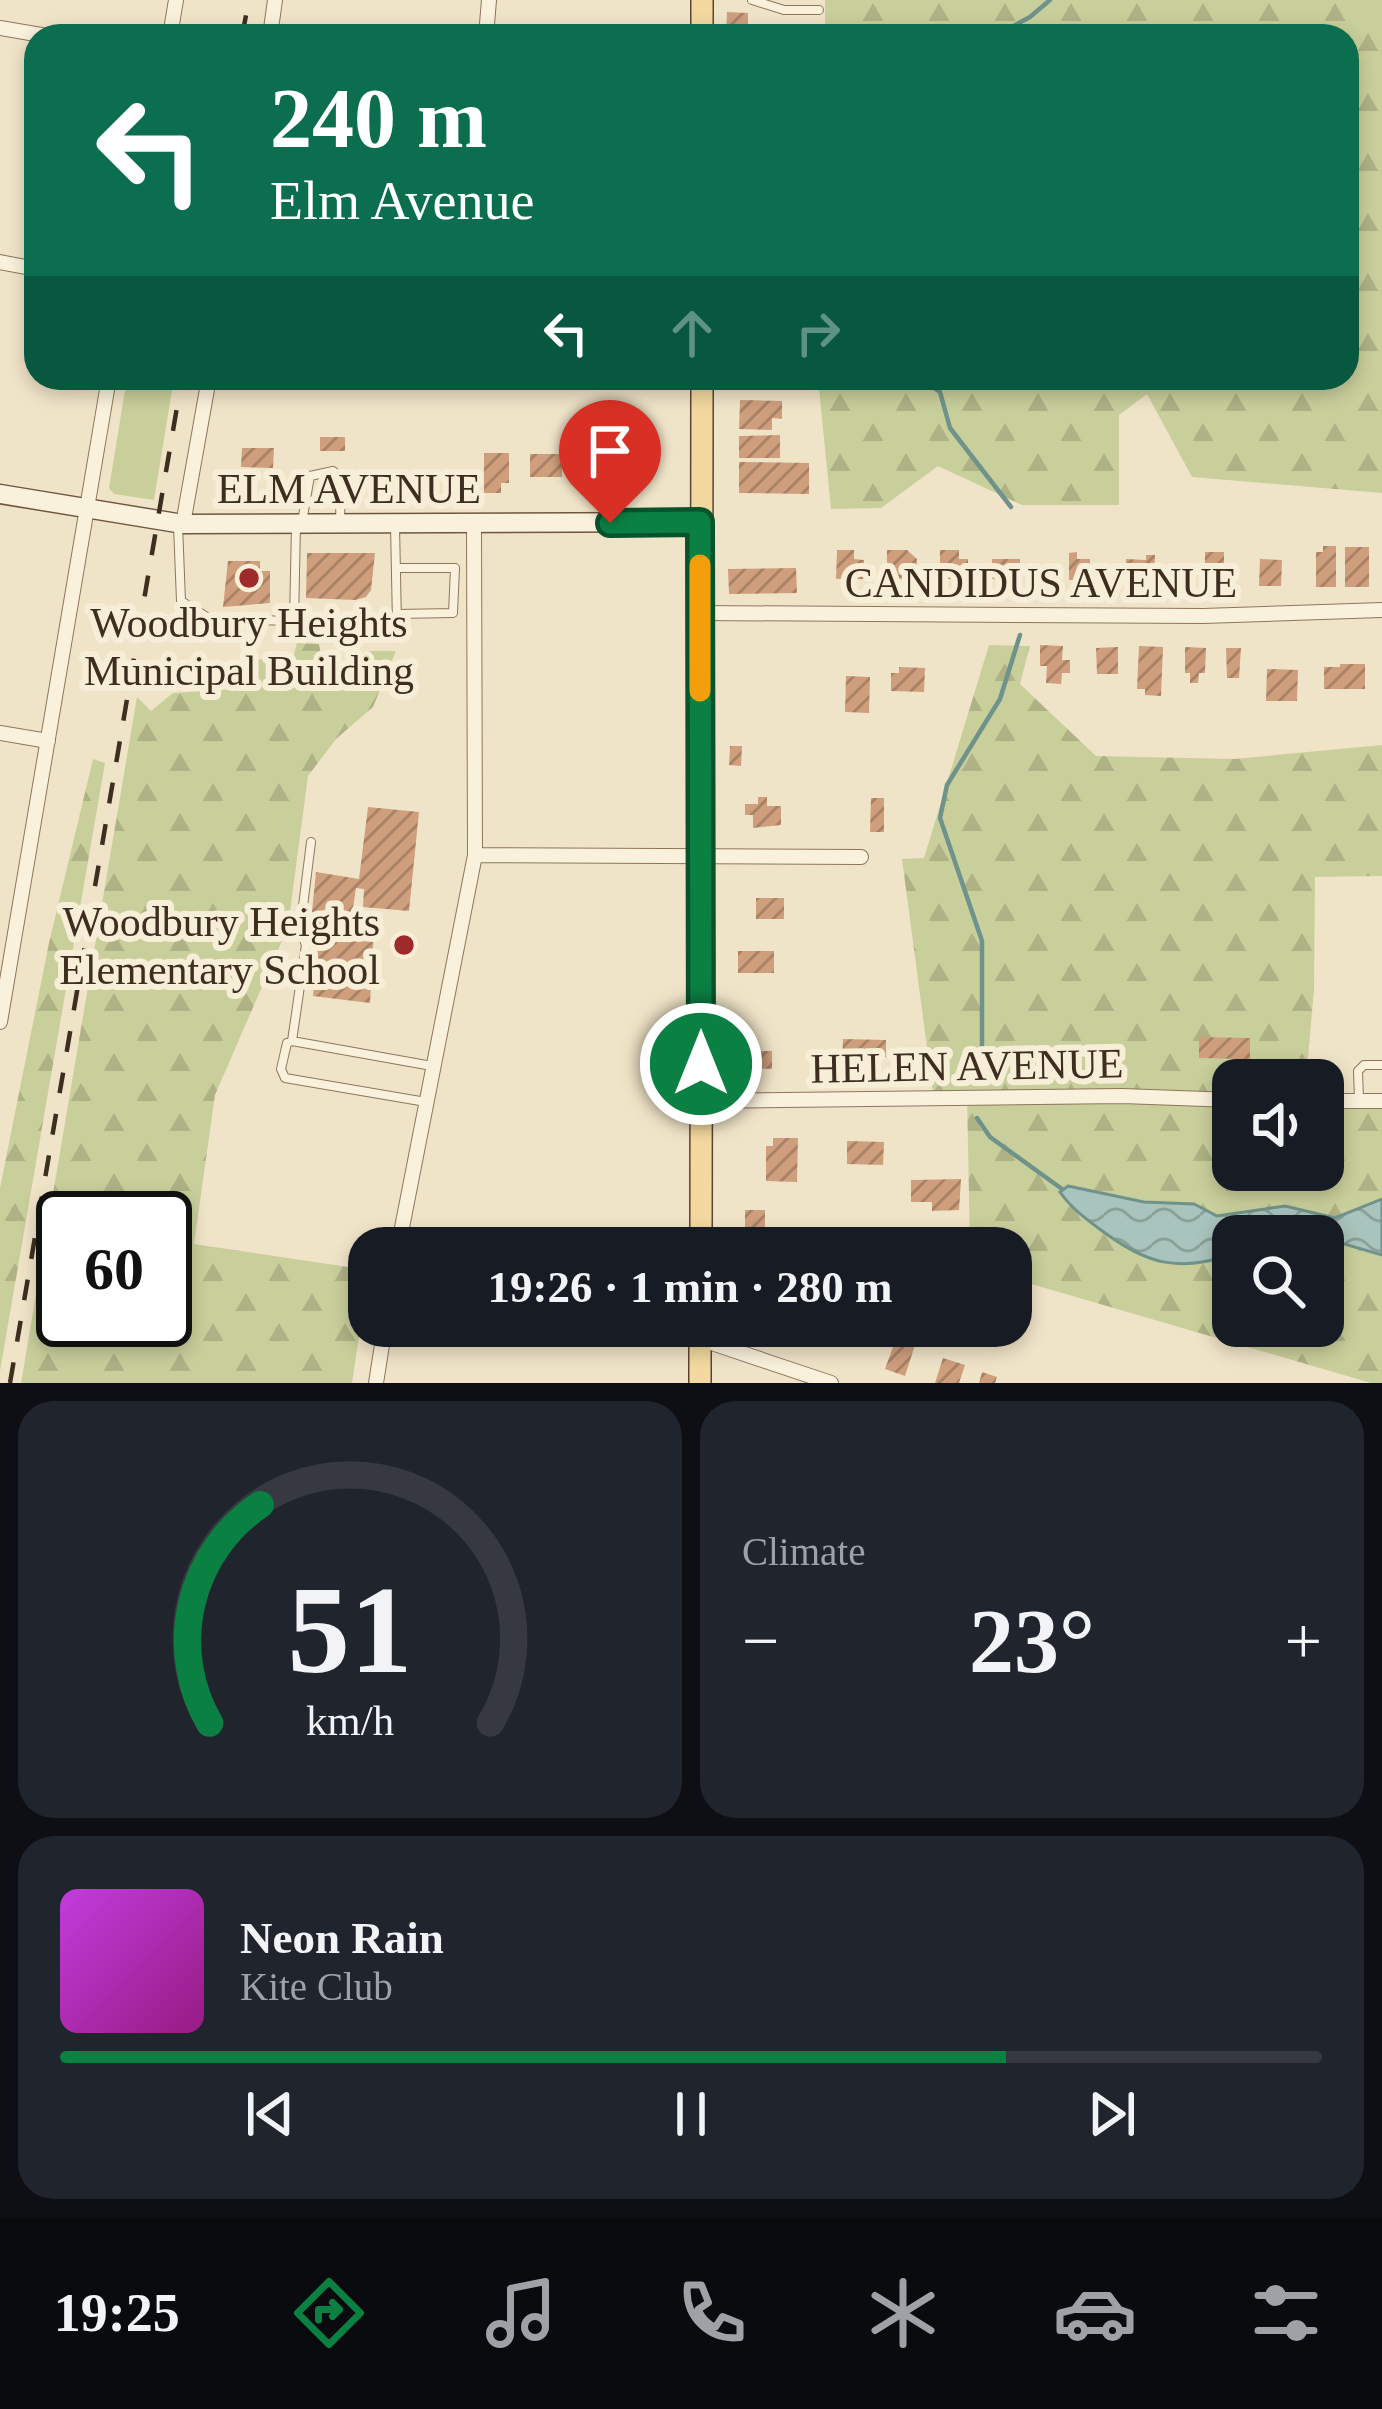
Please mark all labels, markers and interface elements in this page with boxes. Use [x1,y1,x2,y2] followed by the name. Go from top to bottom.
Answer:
[72,72,228,228] icon: left
[270,72,487,165] text: 240 m
[270,171,534,231] text: Elm Avenue
[533,300,599,366] icon: left
[659,300,725,366] icon: ahead
[785,300,851,366] icon: right
[559,400,661,523] pin
[577,418,643,484] icon: arrive
[217,466,481,512] street label: ELM AVENUE
[845,560,1237,606] street label: CANDIDUS AVENUE
[236,565,262,591] marker: Woodbury Heights Municipal Building
[84,600,414,694] place label: Woodbury Heights Municipal Building
[59,899,380,993] place label: Woodbury Heights Elementary School
[391,932,417,958] marker: Woodbury Heights Elementary School
[638,1001,764,1127] position arrow
[810,1040,1124,1092] street label: HELEN AVENUE
[1212,1059,1344,1347] map controls
[1212,1059,1344,1191] button: sound
[36,1191,192,1347] speed limit sign: 60
[1212,1215,1344,1347] button: search
[488,1262,893,1312] text: 19:26 · 1 min · 280 m
[742,1530,865,1573] text: Climate
[288,1561,412,1699] text: 51
[969,1592,1095,1691] text: 23°
[742,1604,779,1677] text: −
[1285,1604,1322,1677] text: +
[306,1696,394,1743] text: km/h
[240,1913,444,1963] text: Neon Rain
[240,1965,393,2008] text: Kite Club
[237,2081,303,2147] icon: previous
[658,2081,724,2147] icon: pause
[1079,2081,1145,2147] icon: next
[287,2271,371,2355] icon: directions
[479,2271,563,2355] icon: music
[670,2271,754,2355] icon: phone
[861,2271,945,2355] icon: climate
[1053,2271,1137,2355] icon: car
[1244,2271,1328,2355] icon: filters
[54,2283,180,2343] text: 19:25

